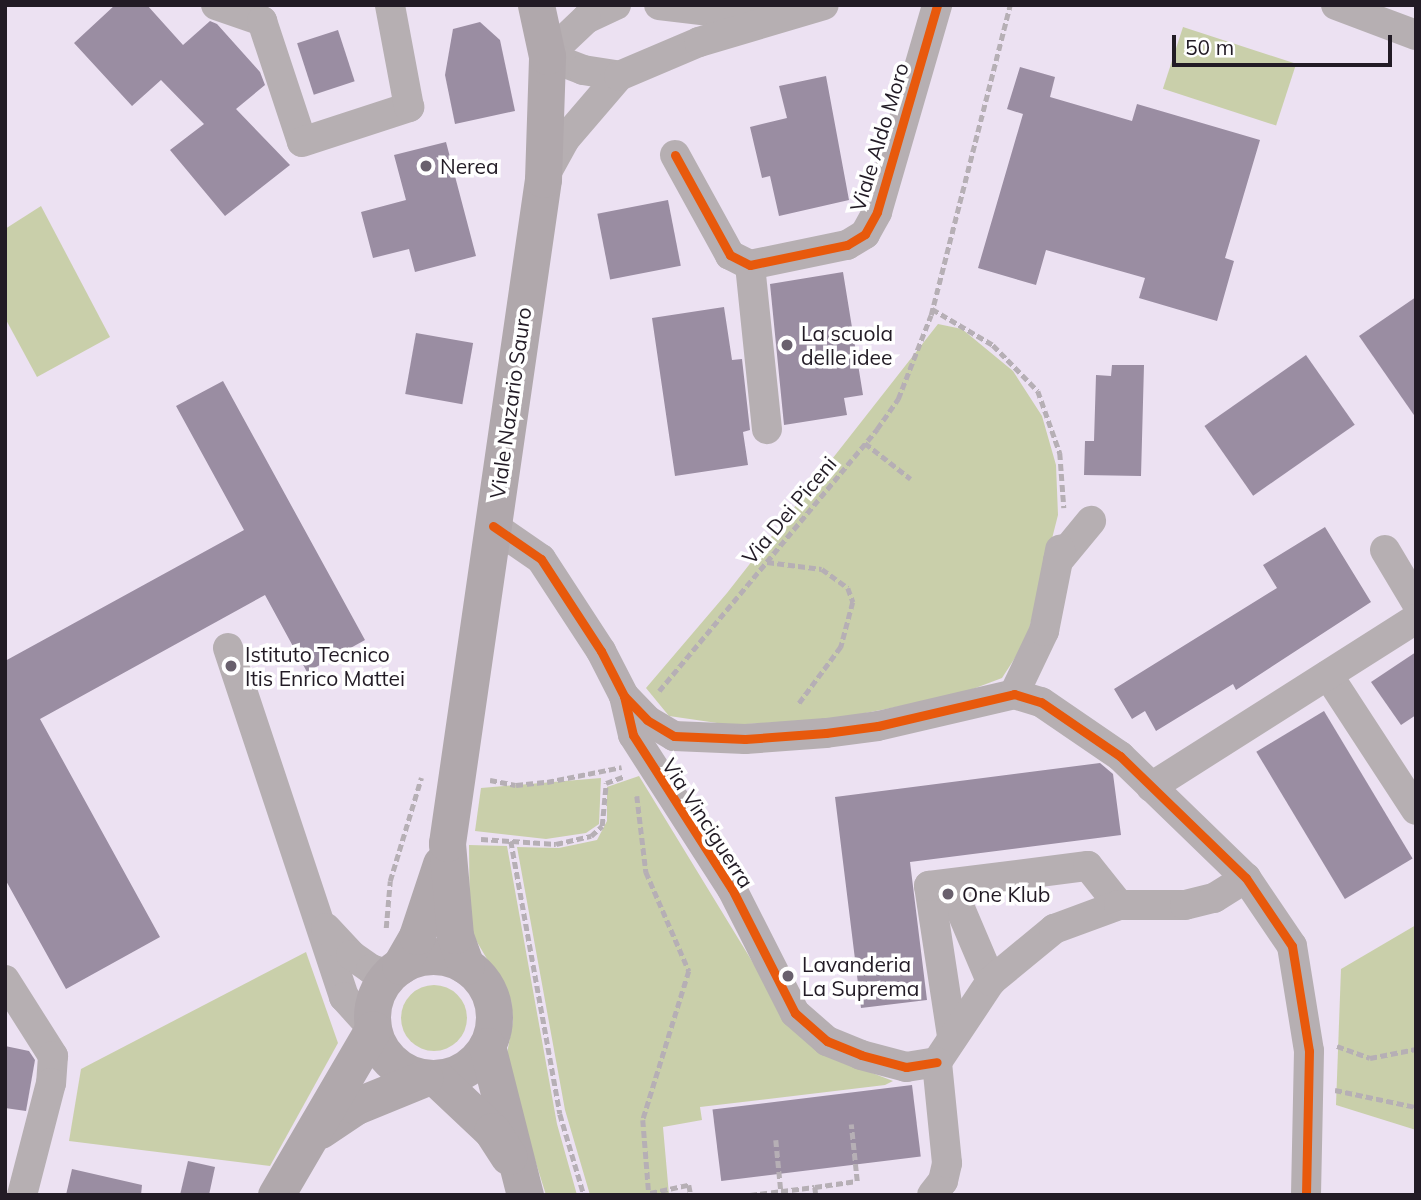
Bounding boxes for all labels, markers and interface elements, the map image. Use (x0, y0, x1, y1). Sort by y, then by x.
scale bar (1176, 21, 1396, 65)
text: 50 m (1185, 34, 1234, 60)
street label: Viale Aldo Moro (844, 60, 914, 214)
place label: Nerea (440, 153, 499, 179)
marker: Nerea (418, 158, 434, 174)
street label: Viale Nazario Sauro (484, 306, 536, 500)
place label: La scuola delle idee (801, 320, 893, 370)
marker: La scuola delle idee (779, 337, 795, 353)
street label: Via Dei Piceni (737, 451, 841, 569)
place label: Istituto Tecnico Itis Enrico Mattei (245, 641, 405, 691)
marker: Istituto Tecnico Itis Enrico Mattei (223, 658, 239, 674)
street label: Via Vinciguerra (657, 754, 759, 892)
place label: One Klub (962, 881, 1050, 907)
marker: One Klub (940, 886, 956, 902)
place label: Lavanderia La Suprema (802, 951, 919, 1001)
marker: Lavanderia La Suprema (780, 968, 796, 984)

